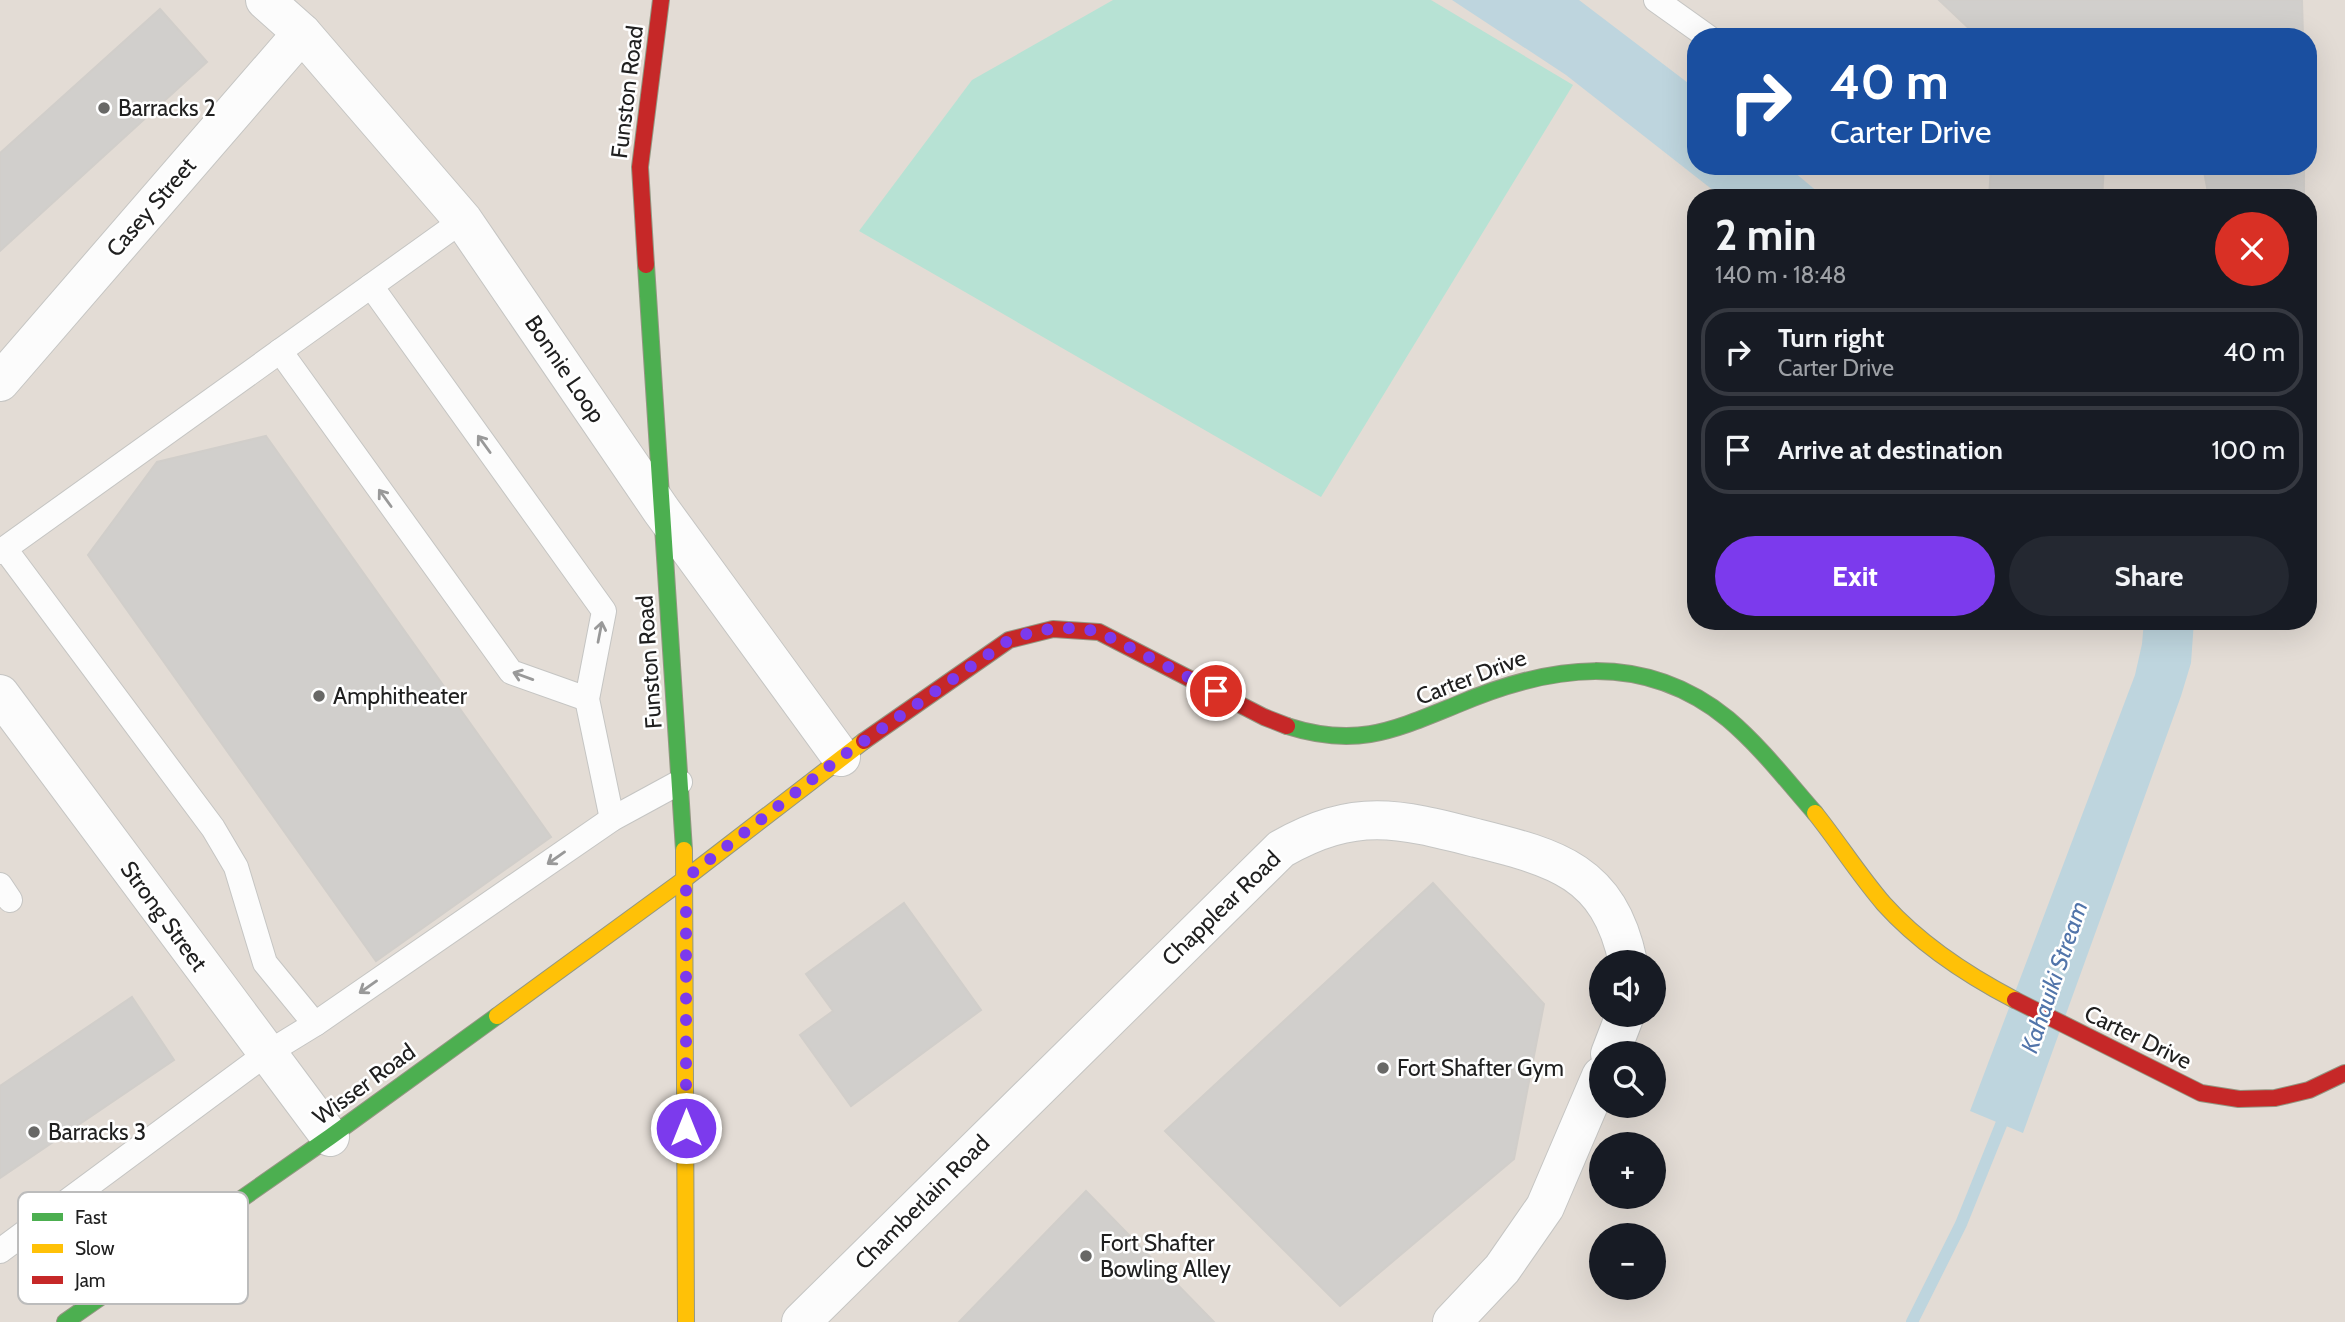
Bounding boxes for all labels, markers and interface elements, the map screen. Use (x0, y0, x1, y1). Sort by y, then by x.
street label: Funston Road (605, 24, 649, 160)
text: 40 m (1830, 52, 1949, 111)
icon: right (1715, 56, 1806, 147)
place label: Barracks 2 (118, 94, 216, 122)
marker: Barracks 2 (96, 100, 112, 116)
text: Carter Drive (1830, 112, 1991, 151)
street label: Casey Street (100, 151, 202, 262)
text: 2 min (1715, 209, 1816, 261)
button: close (2215, 212, 2289, 286)
text: 140 m · 18:48 (1715, 261, 1846, 289)
street label: Bonnie Loop (519, 310, 611, 428)
text: Turn right (1778, 322, 1884, 354)
icon: right (1719, 333, 1757, 371)
text: 40 m (2223, 336, 2285, 368)
text: Carter Drive (1778, 354, 1894, 382)
icon: arrive (1719, 431, 1757, 469)
text: Arrive at destination (1778, 434, 2003, 466)
text: 100 m (2212, 434, 2285, 466)
one-way arrow (477, 435, 491, 454)
one-way arrow (378, 489, 393, 508)
button: Exit (1715, 536, 1995, 616)
button: Share (2009, 536, 2289, 616)
street label: Funston Road (630, 594, 668, 730)
one-way arrow (594, 621, 608, 644)
street label: Carter Drive (1412, 643, 1530, 711)
pin (1186, 661, 1246, 721)
one-way arrow (513, 669, 535, 681)
icon: arrive (1197, 672, 1235, 710)
place label: Amphitheater (333, 682, 468, 710)
marker: Amphitheater (311, 688, 327, 704)
street label: Chapplear Road (1156, 845, 1286, 971)
one-way arrow (547, 851, 566, 865)
street label: Strong Street (115, 856, 213, 977)
water label: Kahauiki Stream (2014, 897, 2094, 1057)
map controls (1589, 950, 1666, 1300)
button: sound (1589, 950, 1666, 1027)
one-way arrow (359, 980, 379, 994)
street label: Carter Drive (2080, 999, 2196, 1075)
street label: Wisser Road (307, 1038, 421, 1130)
button: search (1589, 1041, 1666, 1118)
place label: Fort Shafter Gym (1397, 1054, 1564, 1082)
marker: Fort Shafter Gym (1375, 1060, 1391, 1076)
position arrow (649, 1091, 723, 1165)
place label: Barracks 3 (48, 1118, 146, 1146)
marker: Barracks 3 (26, 1124, 42, 1140)
street label: Chamberlain Road (849, 1129, 995, 1275)
button: + (1589, 1132, 1666, 1209)
legend (18, 1192, 248, 1304)
text: Fast (75, 1206, 108, 1229)
button: − (1589, 1223, 1666, 1300)
place label: Fort Shafter Bowling Alley (1100, 1229, 1231, 1283)
text: Slow (75, 1237, 115, 1260)
marker: Fort Shafter Bowling Alley (1078, 1248, 1094, 1264)
text: Jam (74, 1269, 105, 1292)

